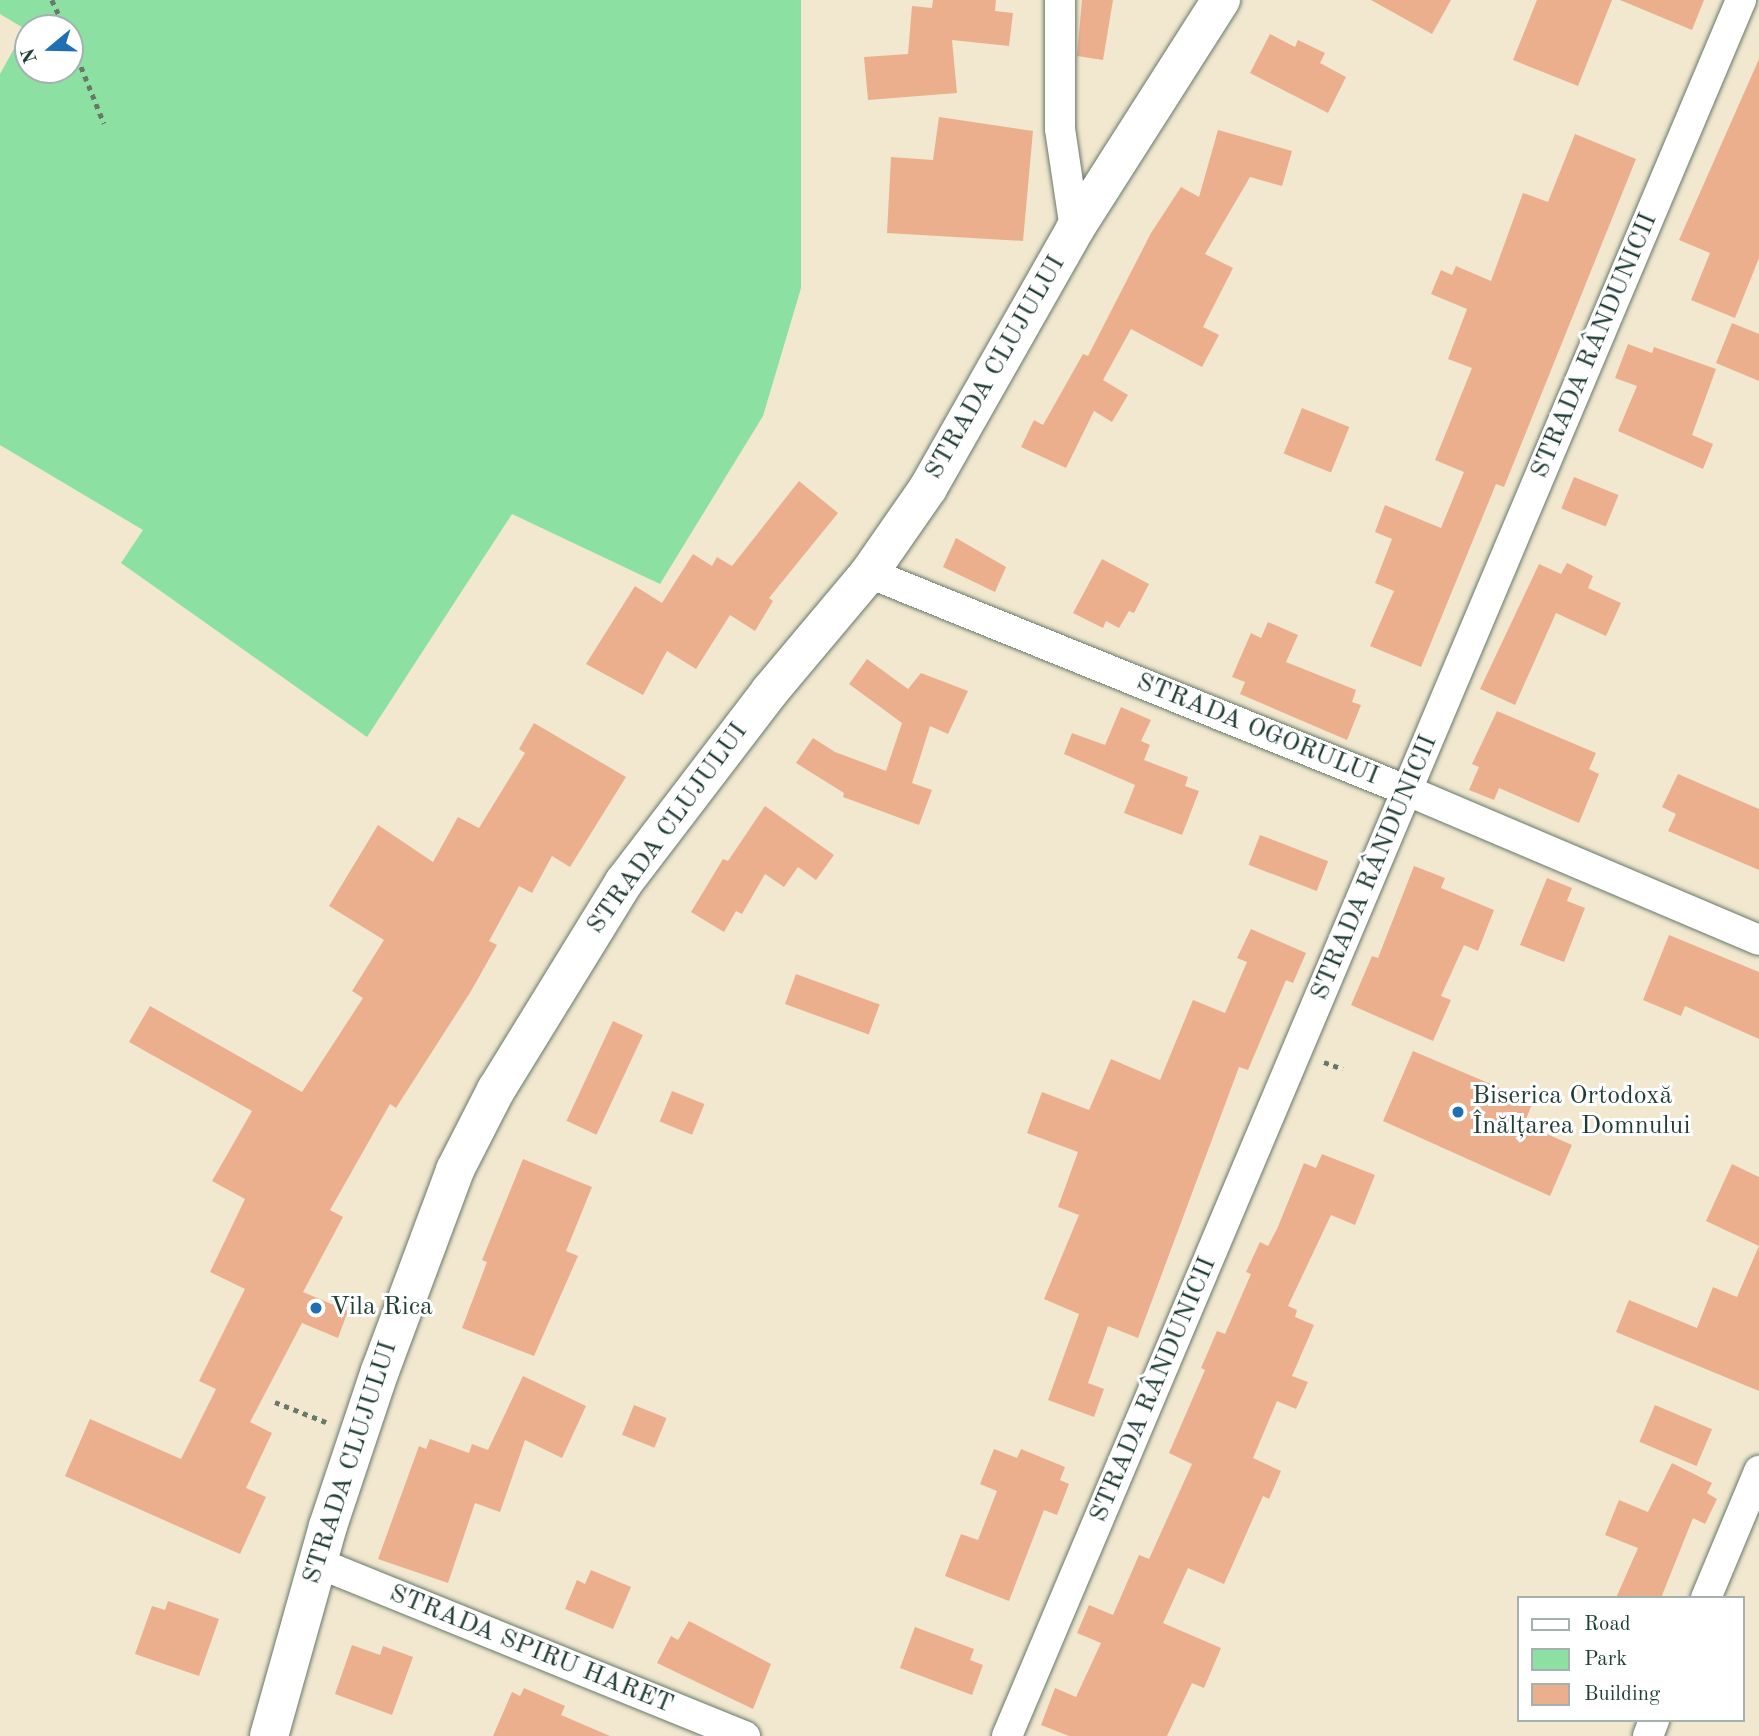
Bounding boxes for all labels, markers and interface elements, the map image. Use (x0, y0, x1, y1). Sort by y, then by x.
north arrow (14, 14, 84, 84)
text: N (19, 45, 42, 65)
street label: STRADA RÂNDUNICII (1525, 209, 1665, 483)
street label: STRADA CLUJULUI (919, 251, 1073, 485)
street label: STRADA OGORULUI (1131, 667, 1383, 793)
street label: STRADA CLUJULUI (581, 717, 755, 941)
street label: STRADA RÂNDUNICII (1305, 731, 1445, 1005)
place label: Biserica Ortodoxă Înălțarea Domnului (1472, 1081, 1691, 1142)
marker: Biserica Ortodoxă Înălțarea Domnului (1450, 1104, 1466, 1120)
street label: STRADA RÂNDUNICII (1084, 1253, 1224, 1527)
place label: Vila Rica (330, 1292, 433, 1324)
marker: Vila Rica (308, 1300, 324, 1316)
street label: STRADA CLUJULUI (297, 1338, 405, 1588)
street label: STRADA SPIRU HARET (384, 1579, 678, 1721)
legend (1518, 1596, 1745, 1722)
text: Road (1584, 1614, 1631, 1635)
text: Park (1584, 1649, 1627, 1670)
text: Building (1584, 1684, 1660, 1705)

